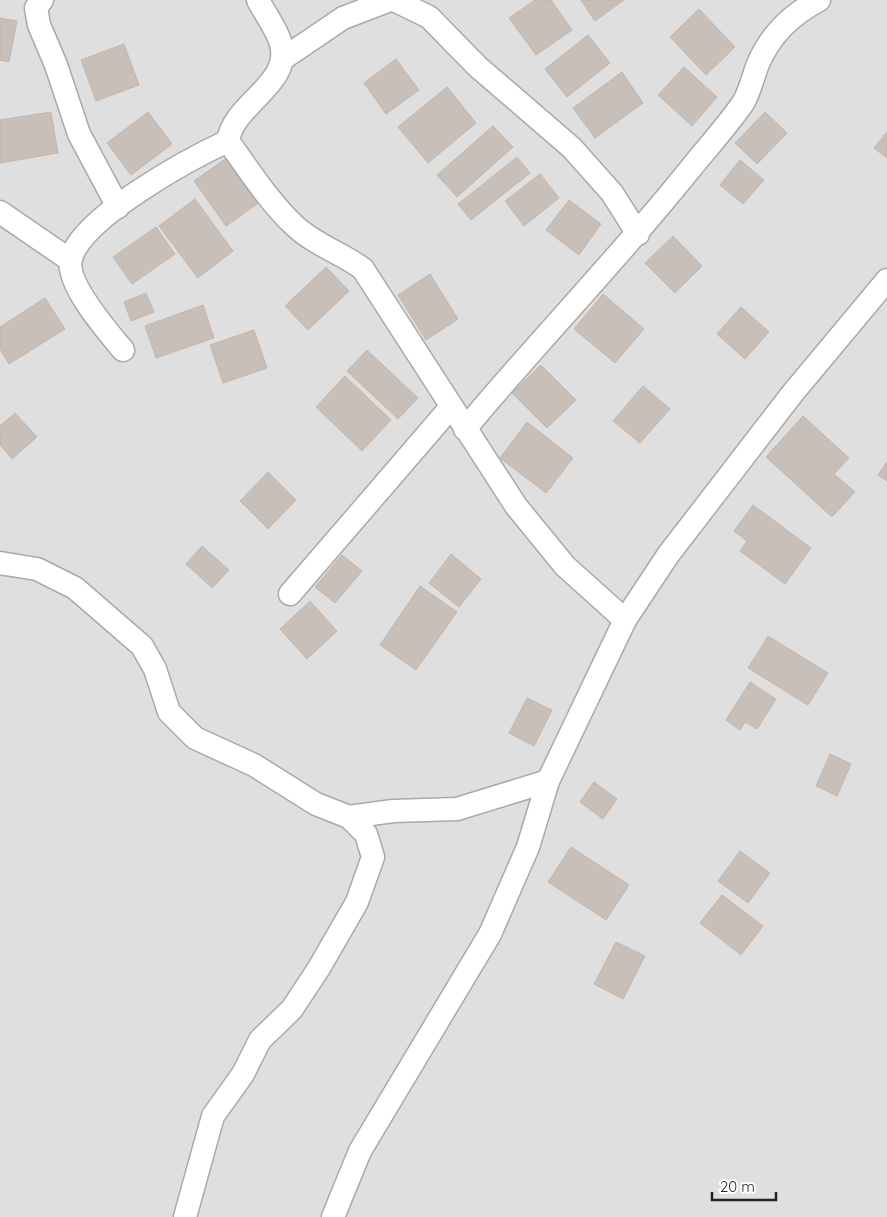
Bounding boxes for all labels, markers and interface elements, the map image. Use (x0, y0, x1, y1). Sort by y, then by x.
scale bar (712, 1170, 776, 1202)
text: 20 m (720, 1177, 755, 1196)

